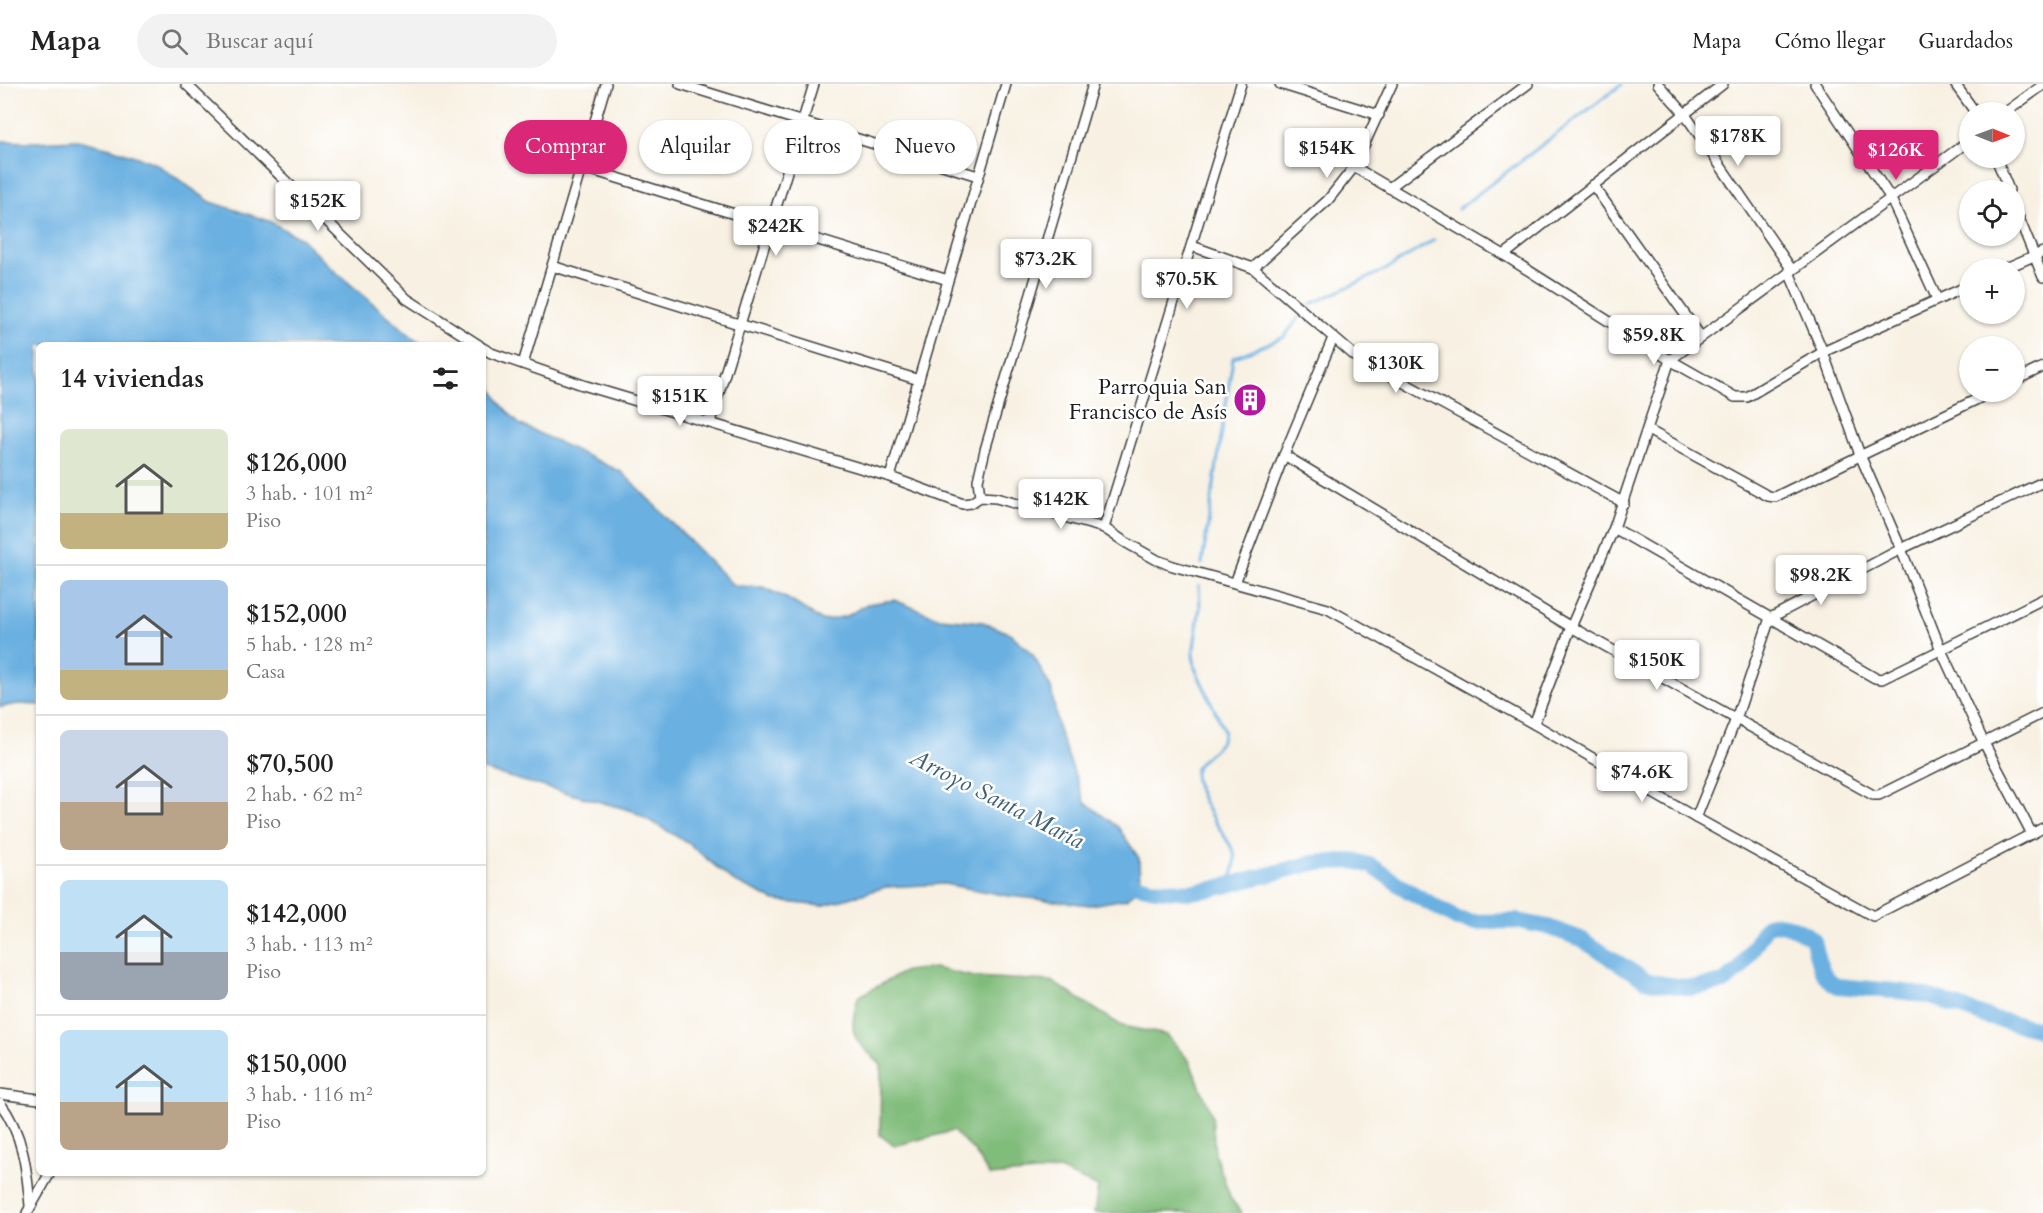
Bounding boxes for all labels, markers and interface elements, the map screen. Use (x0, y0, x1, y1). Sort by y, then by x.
search box (137, 14, 557, 68)
text: Mapa (30, 22, 101, 60)
icon: search (158, 25, 191, 58)
text: Buscar aquí (206, 26, 313, 56)
text: Mapa (1692, 27, 1741, 56)
text: Cómo llegar (1774, 27, 1885, 56)
text: Guardados (1918, 27, 2013, 56)
north arrow (1959, 102, 2025, 168)
map controls (1959, 102, 2025, 402)
pin: $178K (1696, 116, 1780, 167)
chip: Comprar (504, 120, 627, 174)
chip: Alquilar (639, 120, 752, 174)
chip: Filtros (764, 120, 862, 174)
chip: Nuevo (874, 120, 977, 174)
text: $178K (1709, 122, 1767, 149)
pin: $154K (1285, 128, 1369, 179)
pin: $126K (1854, 130, 1938, 181)
text: $154K (1298, 134, 1356, 161)
text: $126K (1867, 136, 1925, 163)
button: locate (1959, 180, 2025, 246)
pin: $152K (276, 181, 360, 232)
text: $152K (289, 187, 347, 214)
pin: $242K (734, 206, 818, 257)
text: $242K (747, 212, 805, 239)
pin: $73.2K (997, 239, 1095, 290)
text: $73.2K (1015, 245, 1077, 272)
button: + (1959, 258, 2025, 324)
pin: $70.5K (1138, 259, 1236, 310)
text: $70.5K (1156, 265, 1218, 292)
pin: $59.8K (1605, 315, 1703, 366)
text: $59.8K (1623, 321, 1685, 348)
button: − (1959, 336, 2025, 402)
pin: $130K (1354, 343, 1438, 394)
text: $130K (1367, 349, 1425, 376)
text: 14 viviendas (60, 361, 204, 396)
icon: filters (429, 362, 462, 395)
place label: Parroquia San Francisco de Asís (1069, 372, 1227, 427)
pin: $151K (638, 376, 722, 427)
text: $151K (651, 382, 709, 409)
building icon: Parroquia San Francisco de Asís (1232, 382, 1268, 418)
text: $126,000 (246, 445, 347, 480)
icon: home (108, 453, 180, 525)
pin: $142K (1019, 479, 1103, 530)
text: 3 hab. · 101 m² (246, 480, 373, 507)
text: $142K (1032, 485, 1090, 512)
text: Piso (246, 507, 281, 534)
pin: $98.2K (1772, 555, 1870, 606)
text: $98.2K (1790, 561, 1852, 588)
text: $152,000 (246, 596, 347, 631)
icon: home (108, 604, 180, 676)
text: 5 hab. · 128 m² (246, 631, 373, 658)
pin: $150K (1615, 640, 1699, 691)
text: $150K (1628, 646, 1686, 673)
text: Casa (246, 658, 285, 685)
water label: Arroyo Santa María (903, 740, 1090, 857)
text: $70,500 (246, 746, 334, 781)
pin: $74.6K (1593, 752, 1691, 803)
icon: home (108, 754, 180, 826)
text: $74.6K (1611, 758, 1673, 785)
text: 2 hab. · 62 m² (246, 781, 362, 808)
text: Piso (246, 808, 281, 835)
text: $142,000 (246, 896, 347, 931)
icon: home (108, 904, 180, 976)
text: 3 hab. · 113 m² (246, 931, 373, 958)
text: Piso (246, 958, 281, 985)
text: $150,000 (246, 1046, 347, 1081)
icon: home (108, 1054, 180, 1126)
text: 3 hab. · 116 m² (246, 1081, 373, 1108)
text: Piso (246, 1108, 281, 1135)

